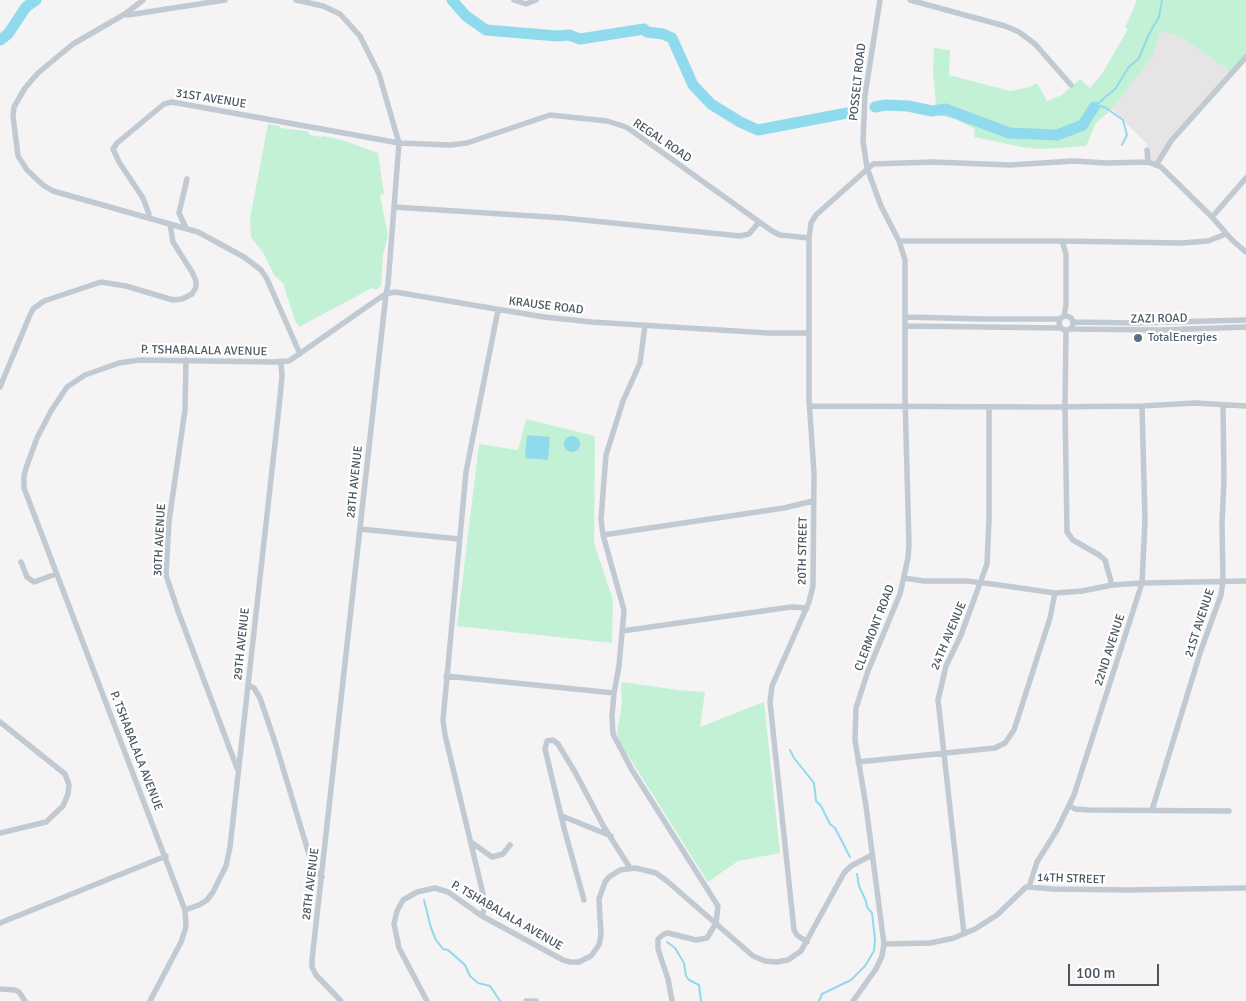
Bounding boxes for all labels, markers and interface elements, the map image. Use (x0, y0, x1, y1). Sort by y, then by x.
street label: POSSELT ROAD (847, 42, 869, 122)
street label: 31ST AVENUE (175, 86, 247, 112)
street label: REGAL ROAD (630, 116, 694, 166)
street label: KRAUSE ROAD (508, 294, 584, 318)
street label: ZAZI ROAD (1130, 311, 1188, 327)
place label: TotalEnergies (1148, 331, 1217, 345)
marker: TotalEnergies (1132, 332, 1144, 344)
street label: P. TSHABALALA AVENUE (141, 343, 267, 359)
street label: 28TH AVENUE (344, 445, 366, 519)
street label: 30TH AVENUE (151, 503, 169, 577)
street label: 20TH STREET (795, 517, 811, 585)
street label: CLERMONT ROAD (852, 583, 898, 673)
street label: 21ST AVENUE (1182, 587, 1218, 659)
street label: 24TH AVENUE (928, 600, 970, 672)
street label: 29TH AVENUE (231, 607, 253, 681)
street label: 22ND AVENUE (1092, 612, 1128, 688)
street label: P. TSHABALALA AVENUE (107, 689, 165, 813)
street label: 28TH AVENUE (299, 847, 323, 921)
street label: 14TH STREET (1036, 871, 1106, 887)
street label: P. TSHABALALA AVENUE (449, 878, 565, 954)
scale bar (1071, 954, 1162, 986)
text: 100 m (1076, 964, 1116, 982)

